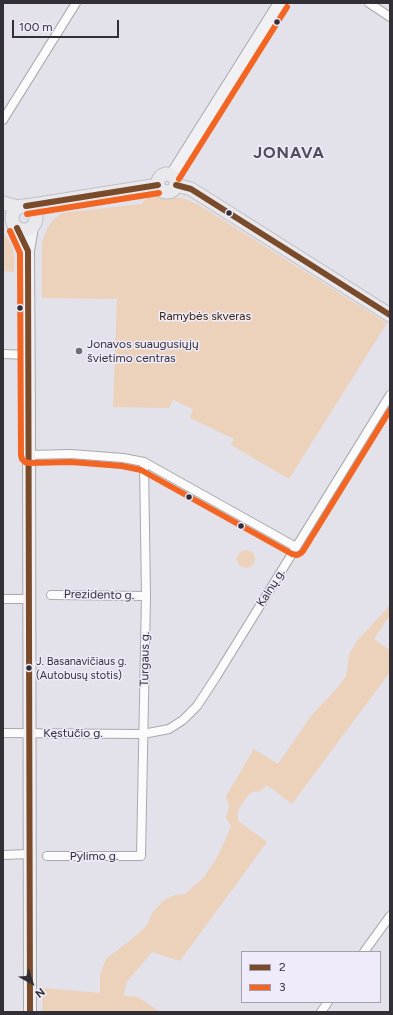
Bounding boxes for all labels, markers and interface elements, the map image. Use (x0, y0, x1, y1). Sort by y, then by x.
scale bar (14, 12, 121, 38)
unlabelled marker (272, 17, 282, 27)
text: 100 m (19, 20, 53, 34)
district label: JONAVA (253, 143, 325, 163)
unlabelled marker (224, 208, 234, 218)
unlabelled marker (15, 303, 25, 313)
park label: Ramybės skveras (159, 309, 251, 323)
place label: Jonavos suaugusiųjų švietimo centras (87, 337, 199, 365)
marker: Jonavos suaugusiųjų švietimo centras (74, 346, 84, 356)
unlabelled marker (184, 492, 194, 502)
unlabelled marker (236, 521, 246, 531)
street label: Kalnų g. (254, 566, 288, 610)
street label: Prezidento g. (64, 587, 134, 603)
street label: Turgaus g. (137, 631, 153, 687)
place label: J. Basanavičiaus g. (Autobusų stotis) (36, 655, 127, 681)
marker: J. Basanavičiaus g. (Autobusų stotis) (24, 663, 34, 673)
street label: Kęstučio g. (43, 726, 103, 740)
street label: Pylimo g. (70, 849, 118, 863)
legend (241, 951, 381, 1003)
text: 2 (279, 960, 286, 974)
north arrow (12, 963, 52, 1003)
text: 3 (279, 980, 286, 994)
text: N (32, 985, 47, 1000)

